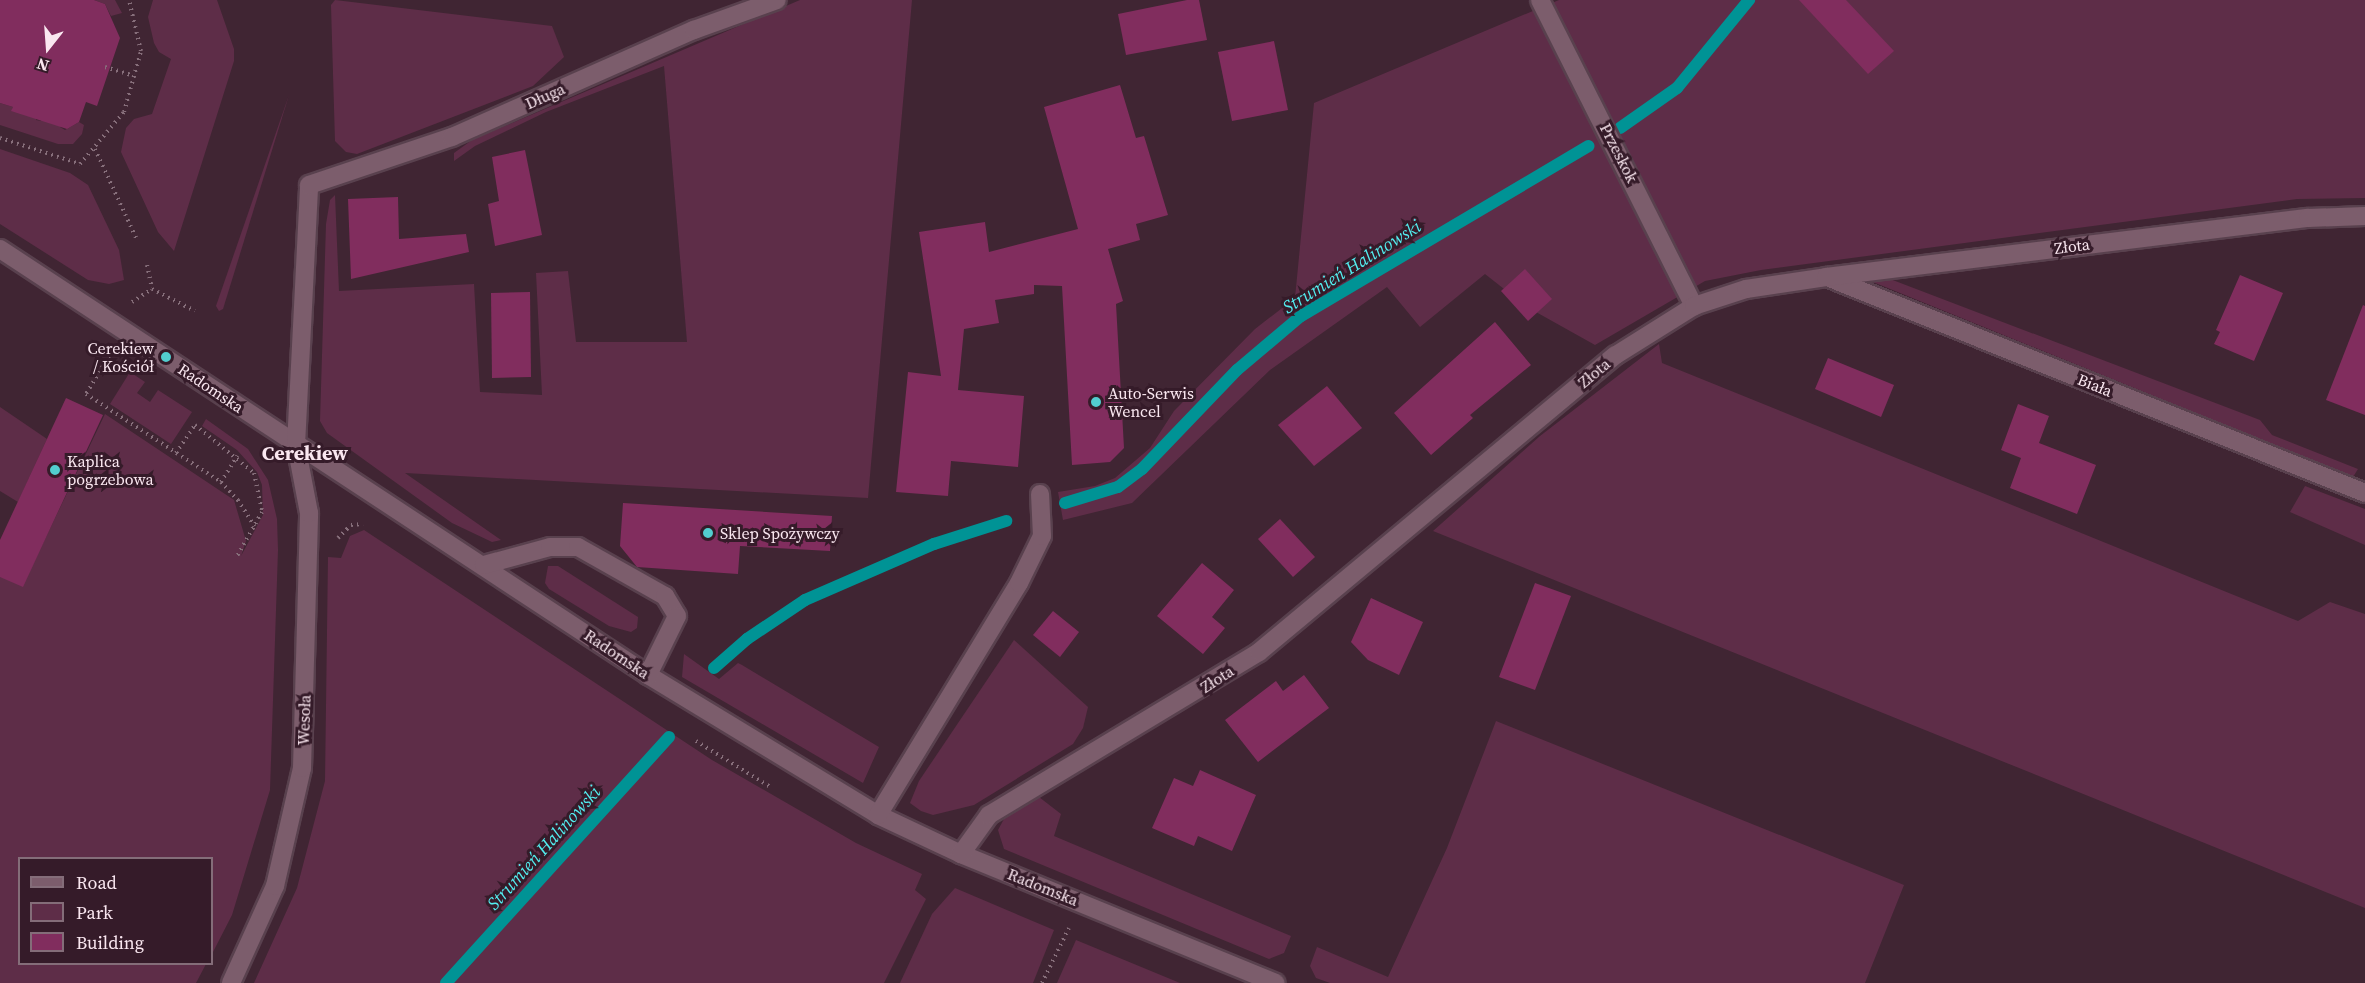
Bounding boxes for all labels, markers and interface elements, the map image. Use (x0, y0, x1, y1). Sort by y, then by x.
north arrow (18, 18, 78, 78)
text: N (34, 53, 52, 77)
street label: Długa (522, 79, 568, 113)
street label: Przeskok (1596, 120, 1642, 186)
water label: Strumień Halinowski (1279, 216, 1425, 318)
street label: Złota (2053, 234, 2091, 258)
place label: Cerekiew / Kościół (87, 338, 154, 376)
marker: Cerekiew / Kościół (159, 350, 173, 364)
street label: Złota (1574, 354, 1614, 392)
street label: Radomska (175, 359, 247, 417)
street label: Biała (2075, 369, 2115, 401)
place label: Auto-Serwis Wencel (1108, 383, 1194, 421)
marker: Auto-Serwis Wencel (1089, 395, 1103, 409)
district label: Cerekiew (262, 441, 348, 465)
place label: Kaplica pogrzebowa (67, 451, 154, 489)
marker: Kaplica pogrzebowa (48, 463, 62, 477)
place label: Sklep Spożywczy (720, 523, 840, 543)
marker: Sklep Spożywczy (701, 526, 715, 540)
street label: Radomska (581, 625, 653, 683)
street label: Złota (1197, 661, 1237, 697)
street label: Wesoła (294, 694, 314, 746)
water label: Strumień Halinowski (483, 782, 605, 914)
legend (18, 857, 213, 965)
street label: Radomska (1005, 864, 1081, 910)
text: Road (76, 870, 117, 895)
text: Park (76, 900, 113, 925)
text: Building (76, 930, 144, 955)

